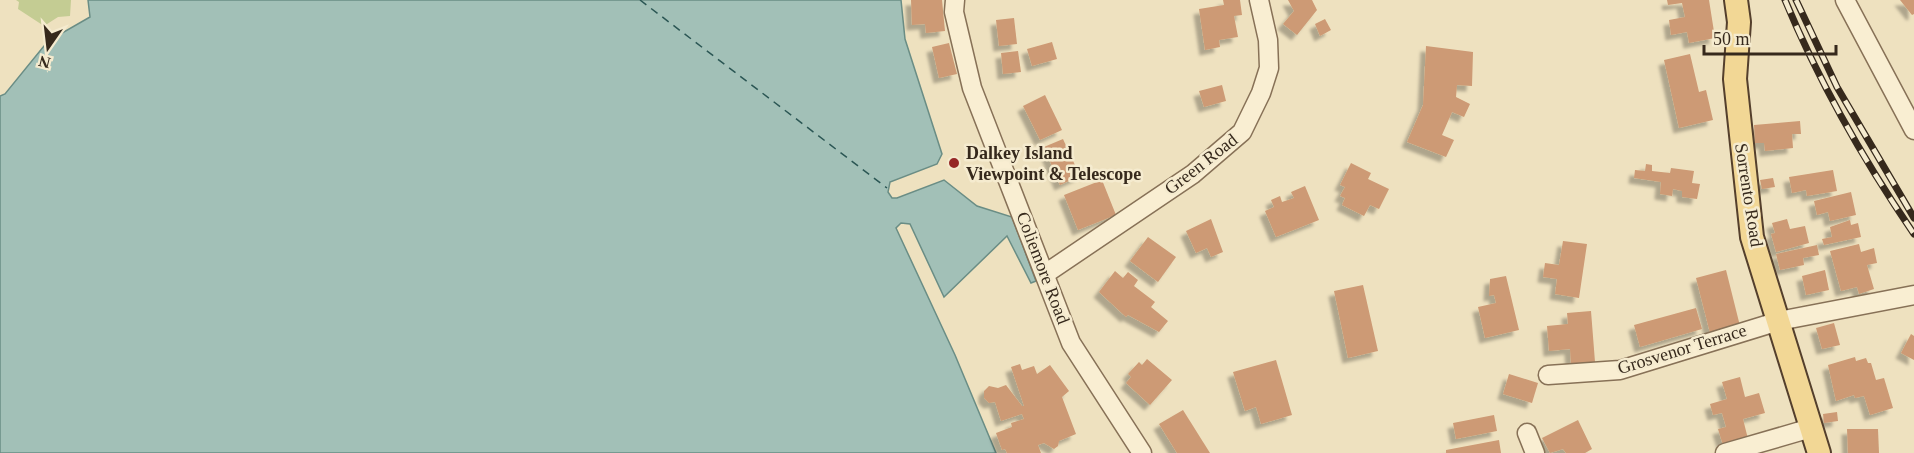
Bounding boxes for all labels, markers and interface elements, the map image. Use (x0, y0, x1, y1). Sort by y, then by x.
north arrow (18, 18, 78, 78)
scale bar (1704, 18, 1836, 56)
text: 50 m (1713, 29, 1750, 49)
text: N (36, 52, 52, 72)
street label: Green Road (1161, 130, 1241, 198)
street label: Sorrento Road (1731, 142, 1767, 248)
place label: Dalkey Island Viewpoint & Telescope (966, 143, 1141, 184)
marker: Dalkey Island Viewpoint & Telescope (947, 156, 961, 170)
street label: Coliemore Road (1012, 209, 1074, 327)
street label: Grosvenor Terrace (1615, 320, 1749, 378)

